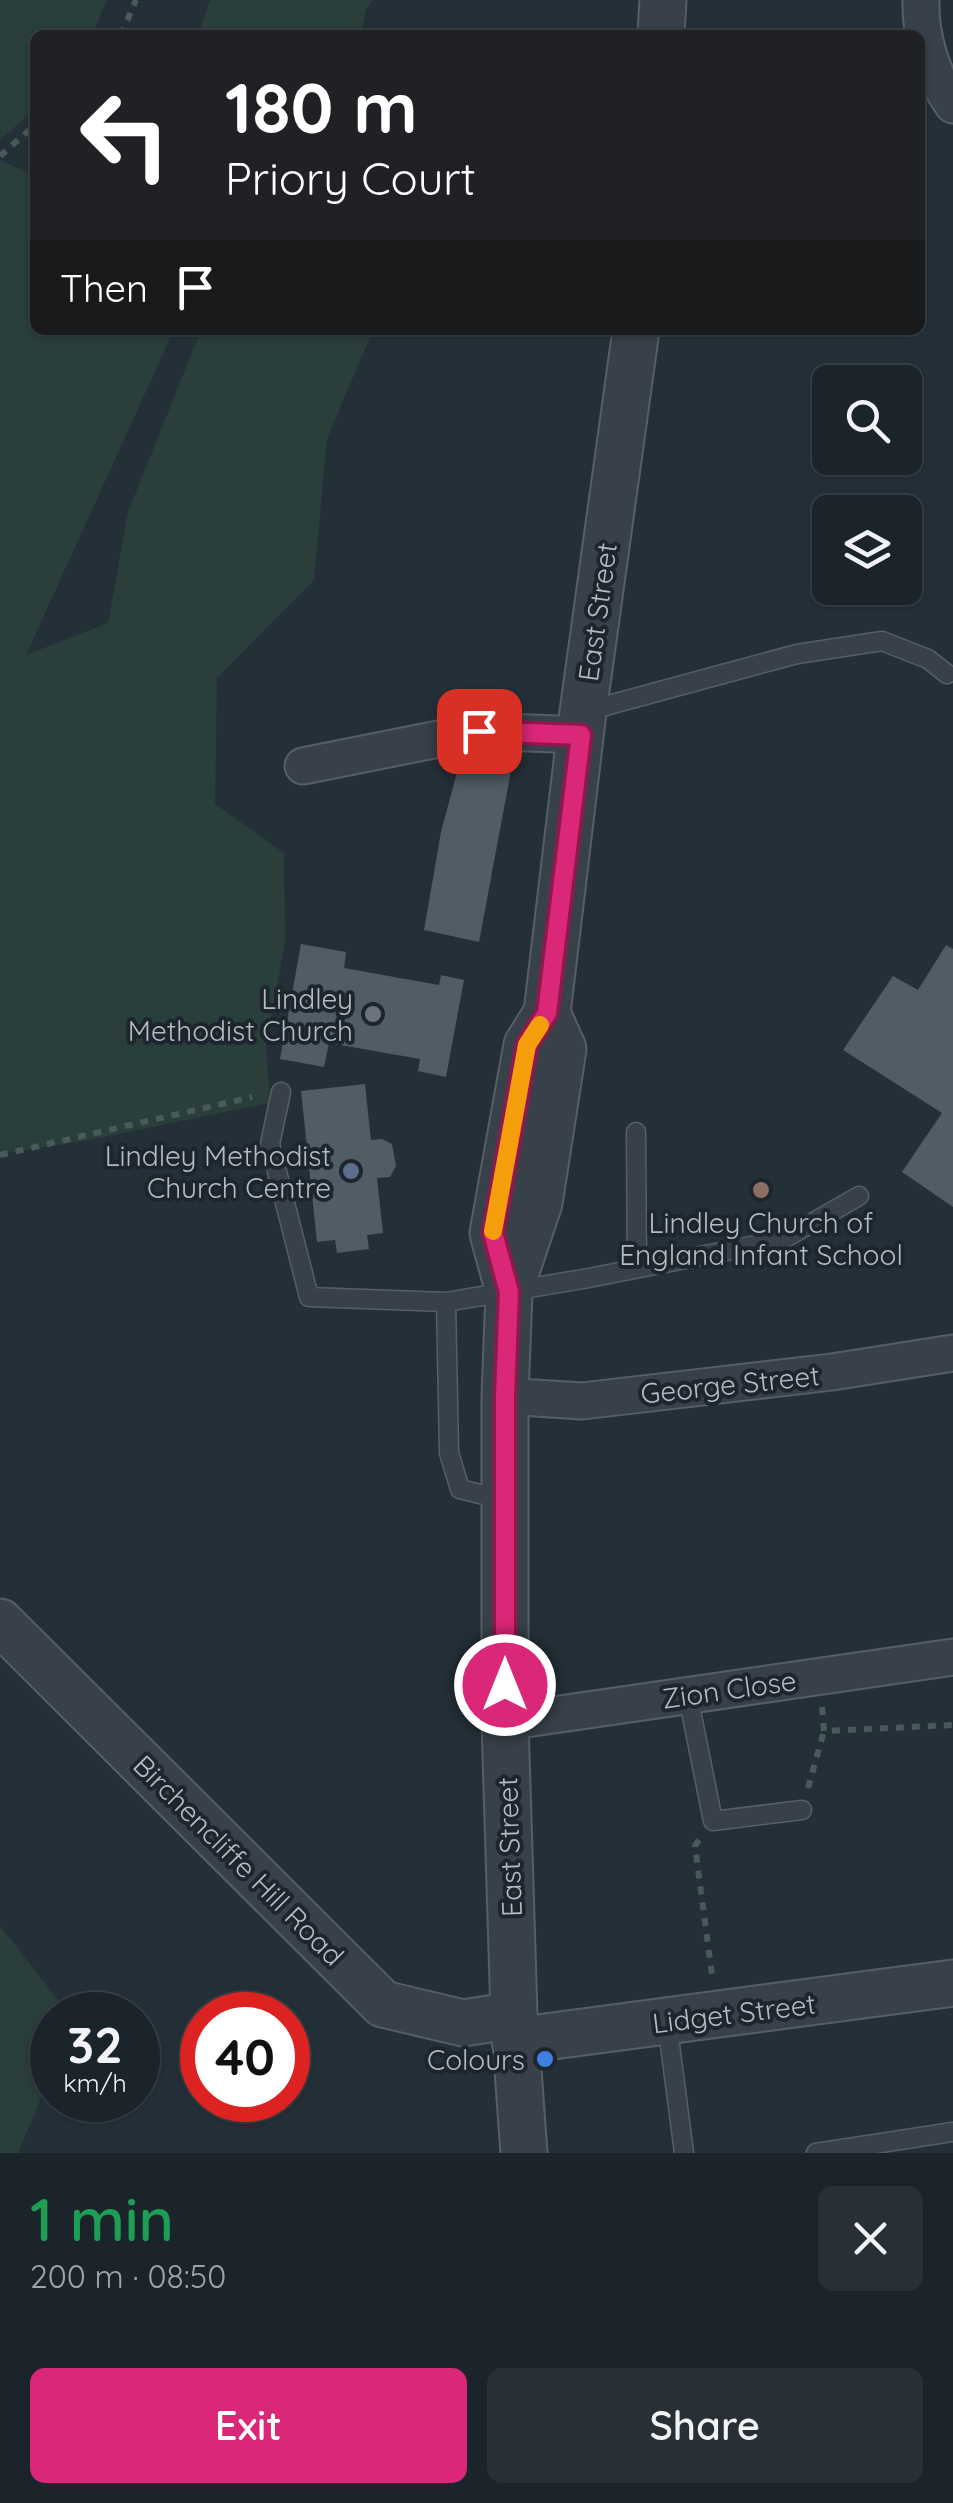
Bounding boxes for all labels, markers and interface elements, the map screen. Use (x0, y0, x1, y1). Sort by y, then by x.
text: 180 m (225, 63, 418, 151)
icon: left (60, 70, 190, 200)
text: Priory Court (225, 150, 476, 206)
icon: arrive (168, 260, 223, 315)
text: Then (60, 264, 148, 312)
map controls (812, 365, 922, 605)
button: search (812, 365, 922, 475)
button: layers (812, 495, 922, 605)
street label: East Street (570, 540, 624, 684)
pin (437, 689, 522, 774)
icon: arrive (452, 704, 507, 759)
place label: Lindley Methodist Church (128, 981, 353, 1048)
marker: Lindley Methodist Church (362, 1003, 384, 1025)
place label: Lindley Methodist Church Centre (105, 1138, 331, 1205)
marker: Lindley Methodist Church Centre (340, 1160, 362, 1182)
marker: Lindley Church of England Infant School (750, 1179, 772, 1201)
place label: Lindley Church of England Infant School (619, 1205, 903, 1272)
street label: George Street (639, 1357, 821, 1411)
position arrow (453, 1633, 557, 1737)
street label: Zion Close (660, 1662, 798, 1716)
street label: Birchencliffe Hill Road (126, 1747, 352, 1973)
street label: East Street (489, 1777, 529, 1917)
street label: Lidget Street (650, 1986, 818, 2040)
speed limit sign: 40 (180, 1992, 310, 2122)
text: 32 (67, 2013, 123, 2076)
place label: Colours (427, 2042, 525, 2077)
marker: Colours (534, 2048, 556, 2070)
text: km/h (63, 2067, 127, 2098)
text: 1 min (30, 2181, 174, 2256)
button: close (818, 2186, 923, 2291)
text: 200 m · 08:50 (30, 2256, 226, 2296)
button: Exit (30, 2368, 467, 2483)
button: Share (487, 2368, 923, 2483)

